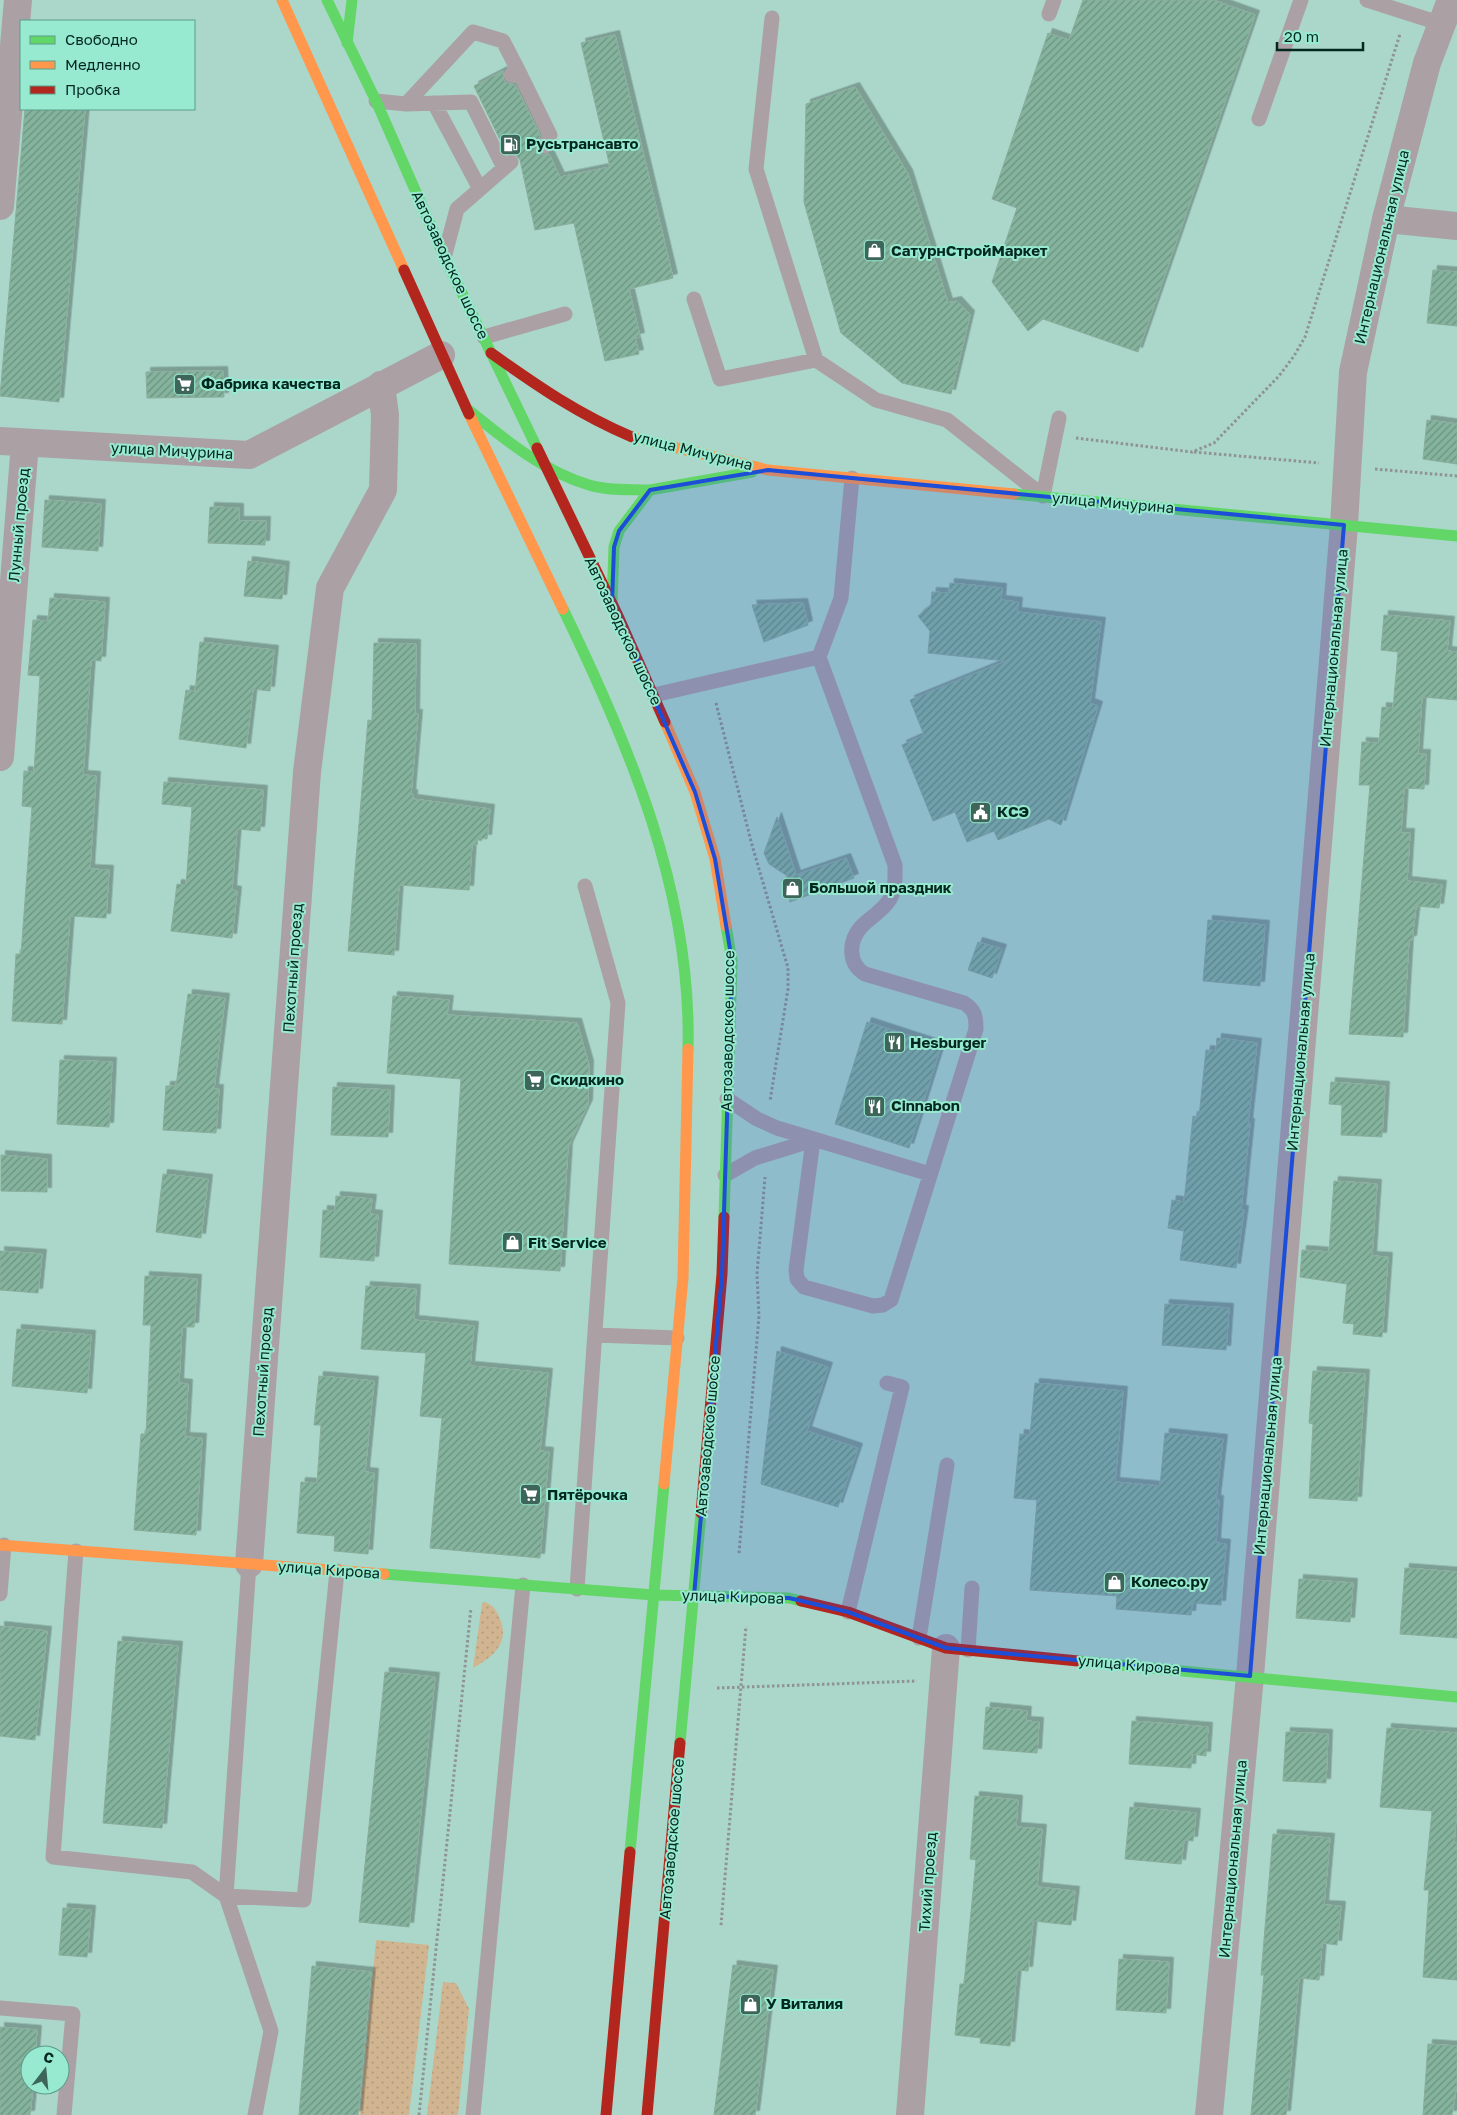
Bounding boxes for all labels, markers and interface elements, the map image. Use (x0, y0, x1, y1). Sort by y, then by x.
legend (20, 20, 195, 110)
scale bar (1277, 20, 1363, 52)
text: 20 m (1284, 27, 1319, 45)
text: Свободно (65, 30, 138, 48)
text: Медленно (65, 55, 141, 73)
text: Пробка (65, 80, 120, 98)
fuel station icon: Русьтрансавто (498, 132, 522, 156)
place label: Русьтрансавто (526, 134, 639, 152)
street label: Интернациональная улица (1350, 148, 1412, 346)
street label: Автозаводское шоссе (409, 188, 493, 342)
shop icon: СатурнСтройМаркет (863, 239, 887, 263)
place label: СатурнСтройМаркет (891, 241, 1048, 259)
supermarket icon: Фабрика качества (173, 372, 197, 396)
place label: Фабрика качества (201, 374, 341, 392)
street label: улица Мичурина (632, 426, 755, 474)
street label: улица Мичурина (110, 438, 234, 462)
street label: Лунный проезд (4, 467, 32, 583)
street label: улица Мичурина (1051, 488, 1175, 516)
street label: Интернациональная улица (1315, 548, 1351, 748)
street label: Автозаводское шоссе (582, 554, 666, 708)
public building icon: КСЭ (969, 800, 993, 824)
place label: КСЭ (997, 802, 1029, 820)
shop icon: Большой праздник (781, 876, 805, 900)
place label: Большой праздник (809, 878, 952, 896)
street label: Пехотный проезд (279, 903, 306, 1033)
street label: Автозаводское шоссе (717, 950, 737, 1112)
street label: Интернациональная улица (1282, 952, 1318, 1152)
restaurant icon: Hesburger (882, 1031, 906, 1055)
place label: Hesburger (910, 1033, 987, 1051)
supermarket icon: Скидкино (522, 1068, 546, 1092)
place label: Скидкино (550, 1070, 624, 1088)
restaurant icon: Cinnabon (863, 1094, 887, 1118)
place label: Cinnabon (891, 1096, 960, 1114)
shop icon: Fit Service (500, 1231, 524, 1255)
place label: Fit Service (528, 1233, 607, 1251)
street label: Пехотный проезд (249, 1307, 276, 1437)
street label: Автозаводское шоссе (691, 1354, 723, 1517)
street label: Интернациональная улица (1249, 1356, 1285, 1556)
supermarket icon: Пятёрочка (519, 1483, 543, 1507)
place label: Пятёрочка (547, 1485, 628, 1503)
street label: улица Кирова (277, 1556, 381, 1582)
shop icon: Колесо.ру (1103, 1570, 1127, 1594)
place label: Колесо.ру (1131, 1572, 1208, 1590)
street label: улица Кирова (681, 1585, 785, 1607)
street label: улица Кирова (1077, 1651, 1181, 1677)
street label: Автозаводское шоссе (655, 1757, 687, 1920)
street label: Интернациональная улица (1214, 1759, 1250, 1959)
street label: Тихий проезд (915, 1831, 939, 1933)
shop icon: У Виталия (738, 1992, 762, 2016)
place label: У Виталия (766, 1994, 843, 2012)
north arrow (20, 2045, 70, 2095)
text: С (42, 2047, 56, 2067)

